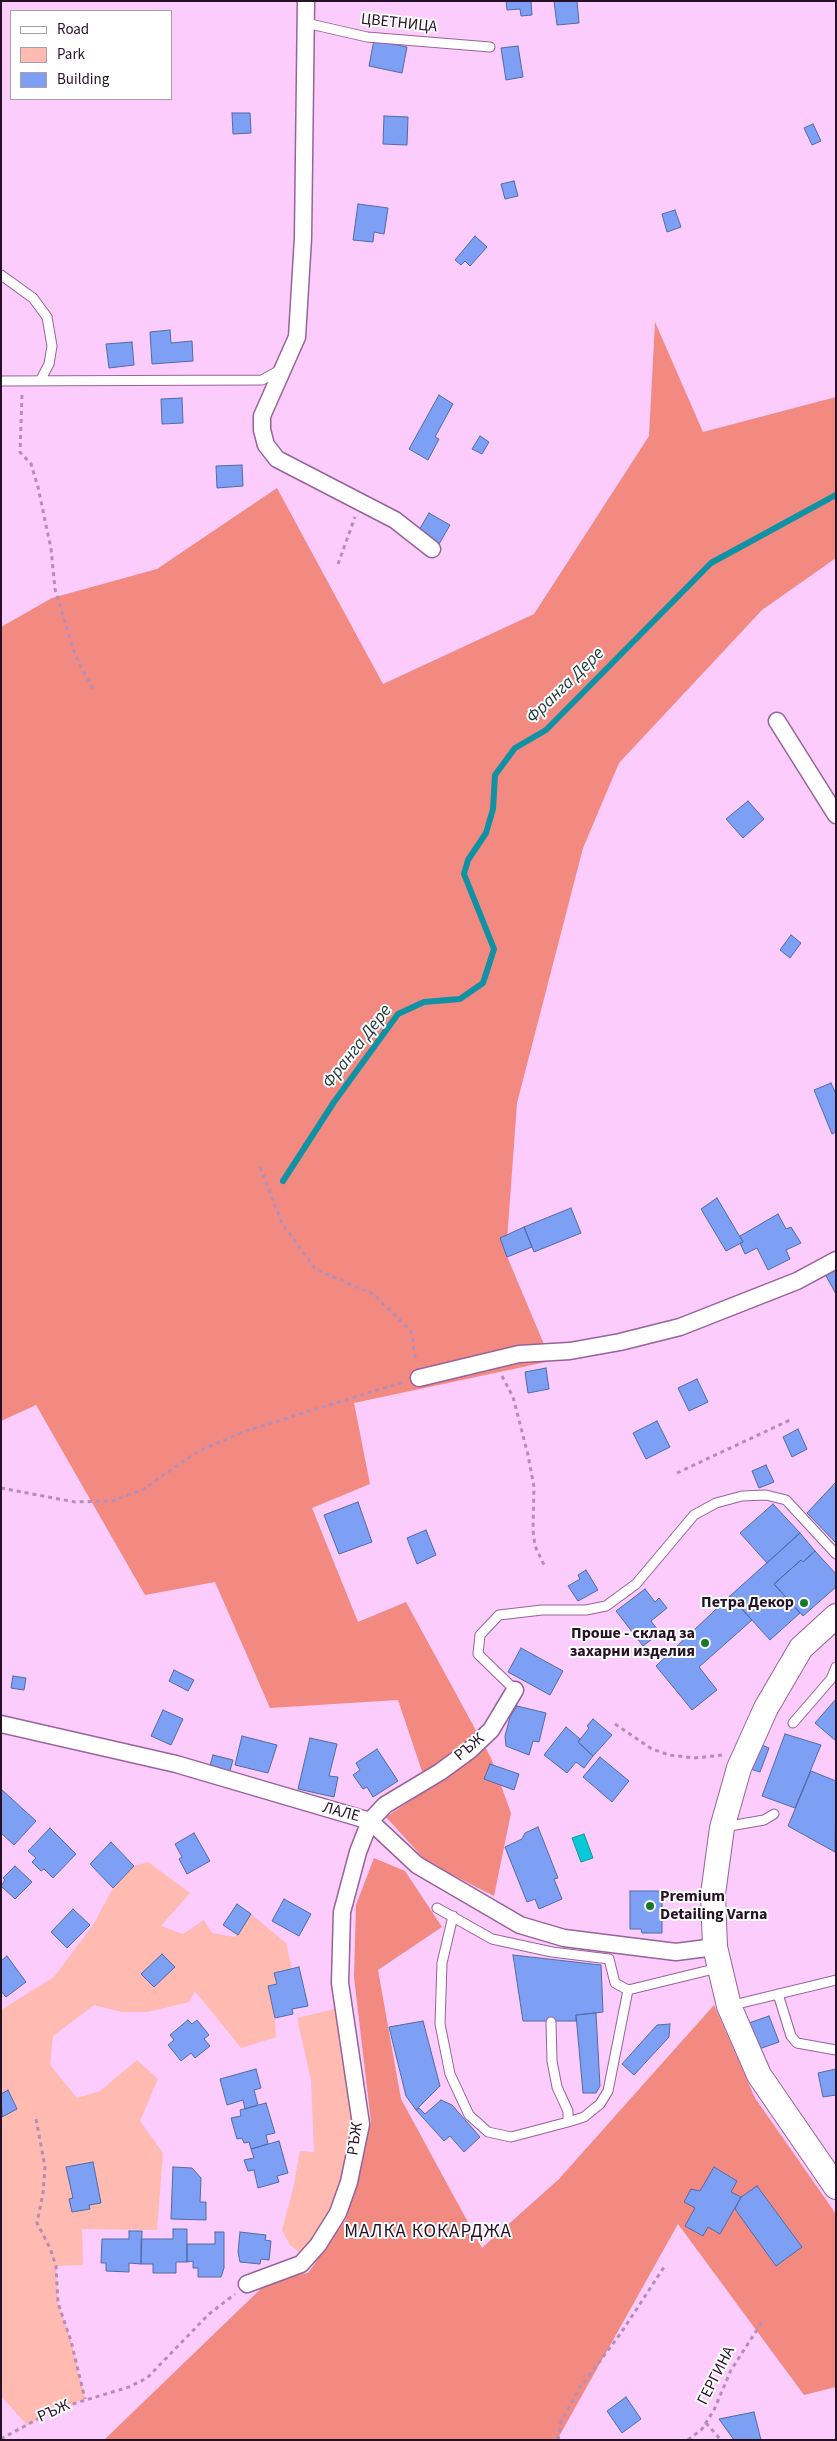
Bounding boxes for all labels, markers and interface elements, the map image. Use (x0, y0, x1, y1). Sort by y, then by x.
legend (10, 10, 172, 100)
street label: ЦВЕТНИЦА (360, 10, 438, 38)
text: Road (57, 19, 89, 40)
text: Park (57, 44, 85, 65)
text: Building (57, 69, 109, 90)
water label: Франга Дере (522, 643, 610, 729)
water label: Франга Дере (319, 1001, 397, 1093)
place label: Петра Декор (701, 1593, 794, 1613)
marker: Петра Декор (798, 1597, 810, 1609)
place label: Проше - склад за захарни изделия (570, 1624, 695, 1662)
marker: Проше - склад за захарни изделия (699, 1637, 711, 1649)
street label: РЪЖ (451, 1730, 489, 1766)
street label: ЛАЛЕ (320, 1799, 362, 1827)
place label: Premium Detailing Varna (660, 1887, 768, 1925)
marker: Premium Detailing Varna (644, 1900, 656, 1912)
street label: РЪЖ (344, 2121, 368, 2157)
district label: МАЛКА КОКАРДЖА (342, 2222, 514, 2244)
street label: ГЕРГИНА (694, 2344, 740, 2408)
street label: РЪЖ (35, 2396, 73, 2428)

